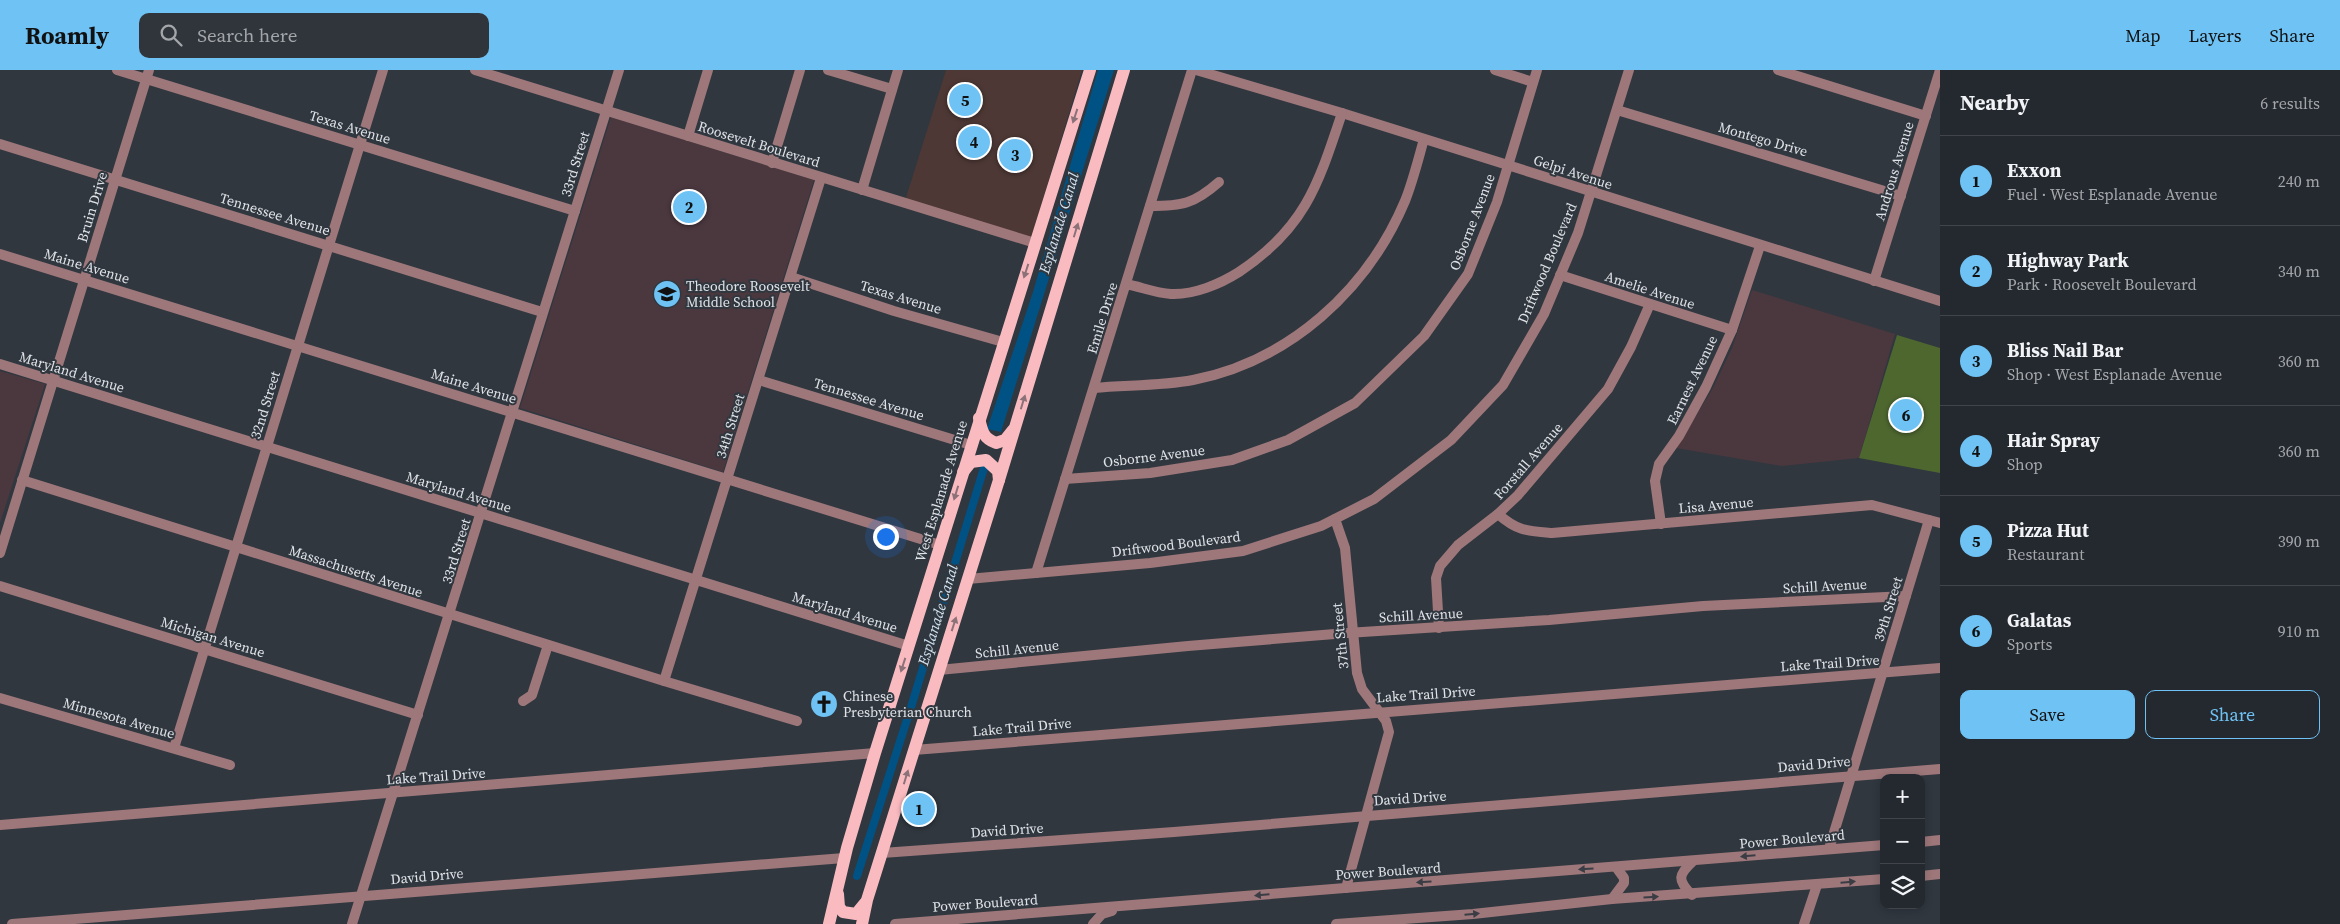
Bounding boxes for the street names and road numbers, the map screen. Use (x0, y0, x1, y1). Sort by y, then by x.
street label: Texas Avenue (307, 105, 393, 149)
street label: Roosevelt Boulevard (696, 116, 822, 172)
street label: Montego Drive (1716, 117, 1810, 161)
street label: Androus Avenue (1869, 119, 1919, 223)
street label: 33rd Street (556, 129, 595, 199)
street label: Gelpi Avenue (1531, 150, 1615, 194)
street label: Bruin Drive (72, 169, 112, 245)
street label: Osborne Avenue (1444, 171, 1500, 273)
street label: Tennessee Avenue (217, 188, 333, 240)
street label: Driftwood Boulevard (1512, 199, 1582, 327)
street label: Maine Avenue (42, 243, 132, 289)
street label: Amelie Avenue (1602, 266, 1698, 314)
street label: Texas Avenue (858, 275, 944, 319)
street label: Emile Drive (1082, 280, 1122, 356)
street label: Earnest Avenue (1662, 332, 1722, 428)
street label: Maryland Avenue (17, 346, 127, 398)
street label: Maine Avenue (429, 363, 519, 409)
street label: 32nd Street (245, 368, 285, 441)
street label: Tennessee Avenue (811, 373, 927, 425)
street label: 34th Street (711, 391, 749, 461)
street label: West Esplanade Avenue (910, 418, 972, 564)
street label: Forstall Avenue (1489, 418, 1567, 504)
street label: Osborne Avenue (1102, 440, 1206, 472)
street label: Maryland Avenue (404, 466, 514, 518)
street label: Lisa Avenue (1678, 492, 1754, 518)
street label: 33rd Street (437, 516, 476, 586)
street label: Driftwood Boulevard (1111, 526, 1242, 562)
street label: Massachusetts Avenue (286, 540, 426, 602)
street label: Schill Avenue (1783, 574, 1867, 598)
street label: 39th Street (1869, 574, 1907, 644)
street label: Maryland Avenue (790, 586, 900, 638)
street label: 37th Street (1327, 601, 1353, 670)
street label: Schill Avenue (1379, 603, 1463, 627)
street label: Michigan Avenue (159, 612, 267, 662)
street label: Schill Avenue (974, 635, 1060, 663)
street label: Lake Trail Drive (1780, 650, 1880, 676)
street label: Lake Trail Drive (1376, 681, 1476, 707)
street label: Minnesota Avenue (61, 692, 177, 744)
street label: Lake Trail Drive (972, 713, 1072, 741)
street label: David Drive (1777, 751, 1851, 777)
street label: Lake Trail Drive (386, 763, 486, 789)
street label: David Drive (1373, 785, 1447, 811)
street label: David Drive (970, 817, 1044, 843)
street label: Power Boulevard (1738, 824, 1846, 854)
street label: Power Boulevard (1335, 857, 1441, 885)
street label: David Drive (390, 863, 464, 889)
street label: Power Boulevard (932, 889, 1038, 917)

